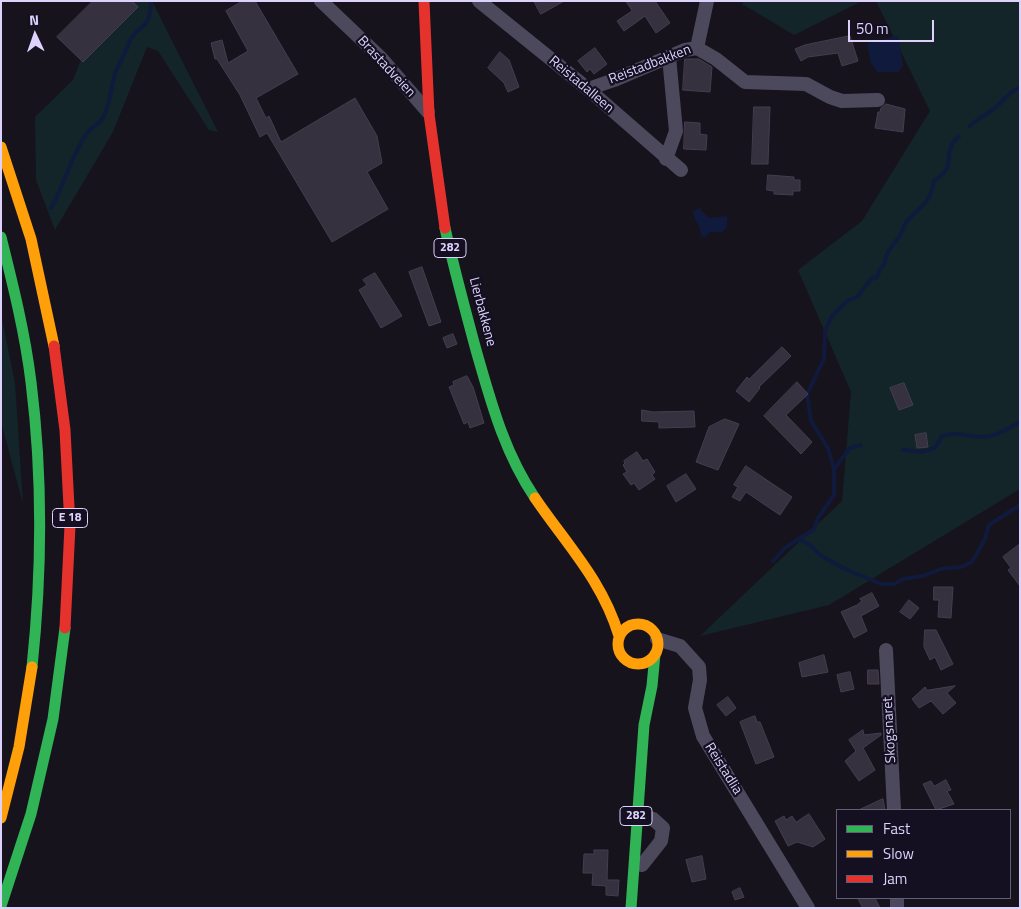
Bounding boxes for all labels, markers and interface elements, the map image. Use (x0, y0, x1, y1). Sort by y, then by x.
text: N (29, 9, 40, 30)
north arrow (10, 10, 60, 60)
scale bar (851, 10, 937, 42)
text: 50 m (856, 17, 889, 40)
street label: Brastadveien (353, 33, 419, 101)
street label: Reistadbakken (607, 42, 693, 88)
street label: Reistadalleen (545, 53, 617, 117)
road number: 282 (434, 238, 466, 258)
street label: Lierbakkene (465, 276, 499, 348)
road number: E 18 (52, 508, 88, 528)
street label: Skogsnaret (880, 696, 900, 764)
street label: Reistadlia (701, 740, 745, 798)
road number: 282 (620, 806, 652, 826)
legend (836, 809, 1011, 899)
text: Fast (883, 817, 910, 840)
text: Slow (883, 842, 914, 865)
text: Jam (883, 867, 907, 890)

